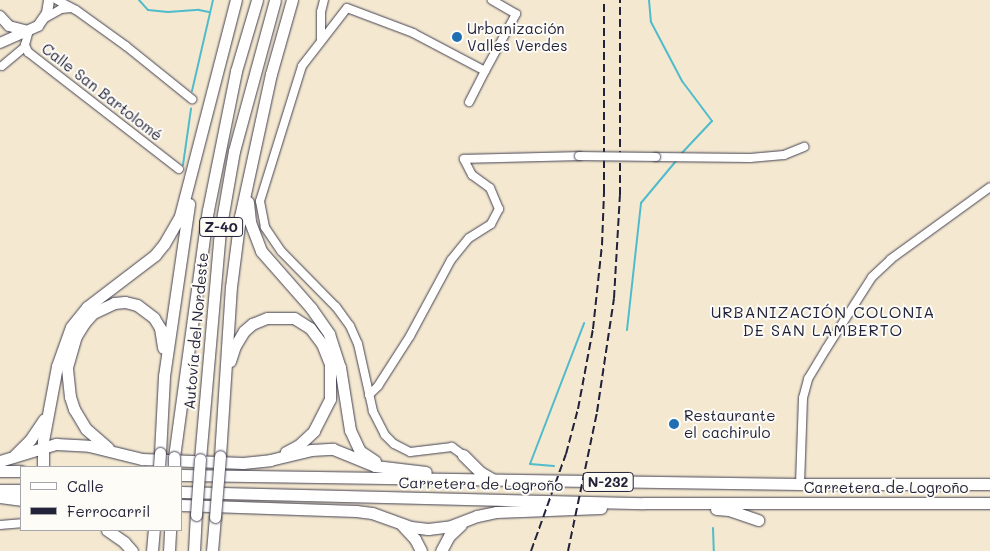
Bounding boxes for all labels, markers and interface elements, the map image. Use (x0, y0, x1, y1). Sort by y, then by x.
place label: Urbanización Valles Verdes (467, 19, 567, 54)
marker: Urbanización Valles Verdes (451, 31, 463, 43)
street label: Calle San Bartolomé (38, 39, 166, 145)
road number: Z-40 (198, 216, 244, 238)
street label: Autovía del Nordeste (180, 252, 212, 410)
district label: URBANIZACIÓN COLONIA DE SAN LAMBERTO (708, 302, 938, 340)
place label: Restaurante el cachirulo (684, 406, 775, 441)
marker: Restaurante el cachirulo (668, 418, 680, 430)
legend (20, 466, 182, 531)
road number: N-232 (582, 471, 634, 494)
street label: Carretera de Logroño (399, 474, 563, 494)
text: Calle (67, 476, 104, 496)
street label: Carretera de Logroño (804, 479, 968, 497)
text: Ferrocarril (67, 501, 150, 521)

